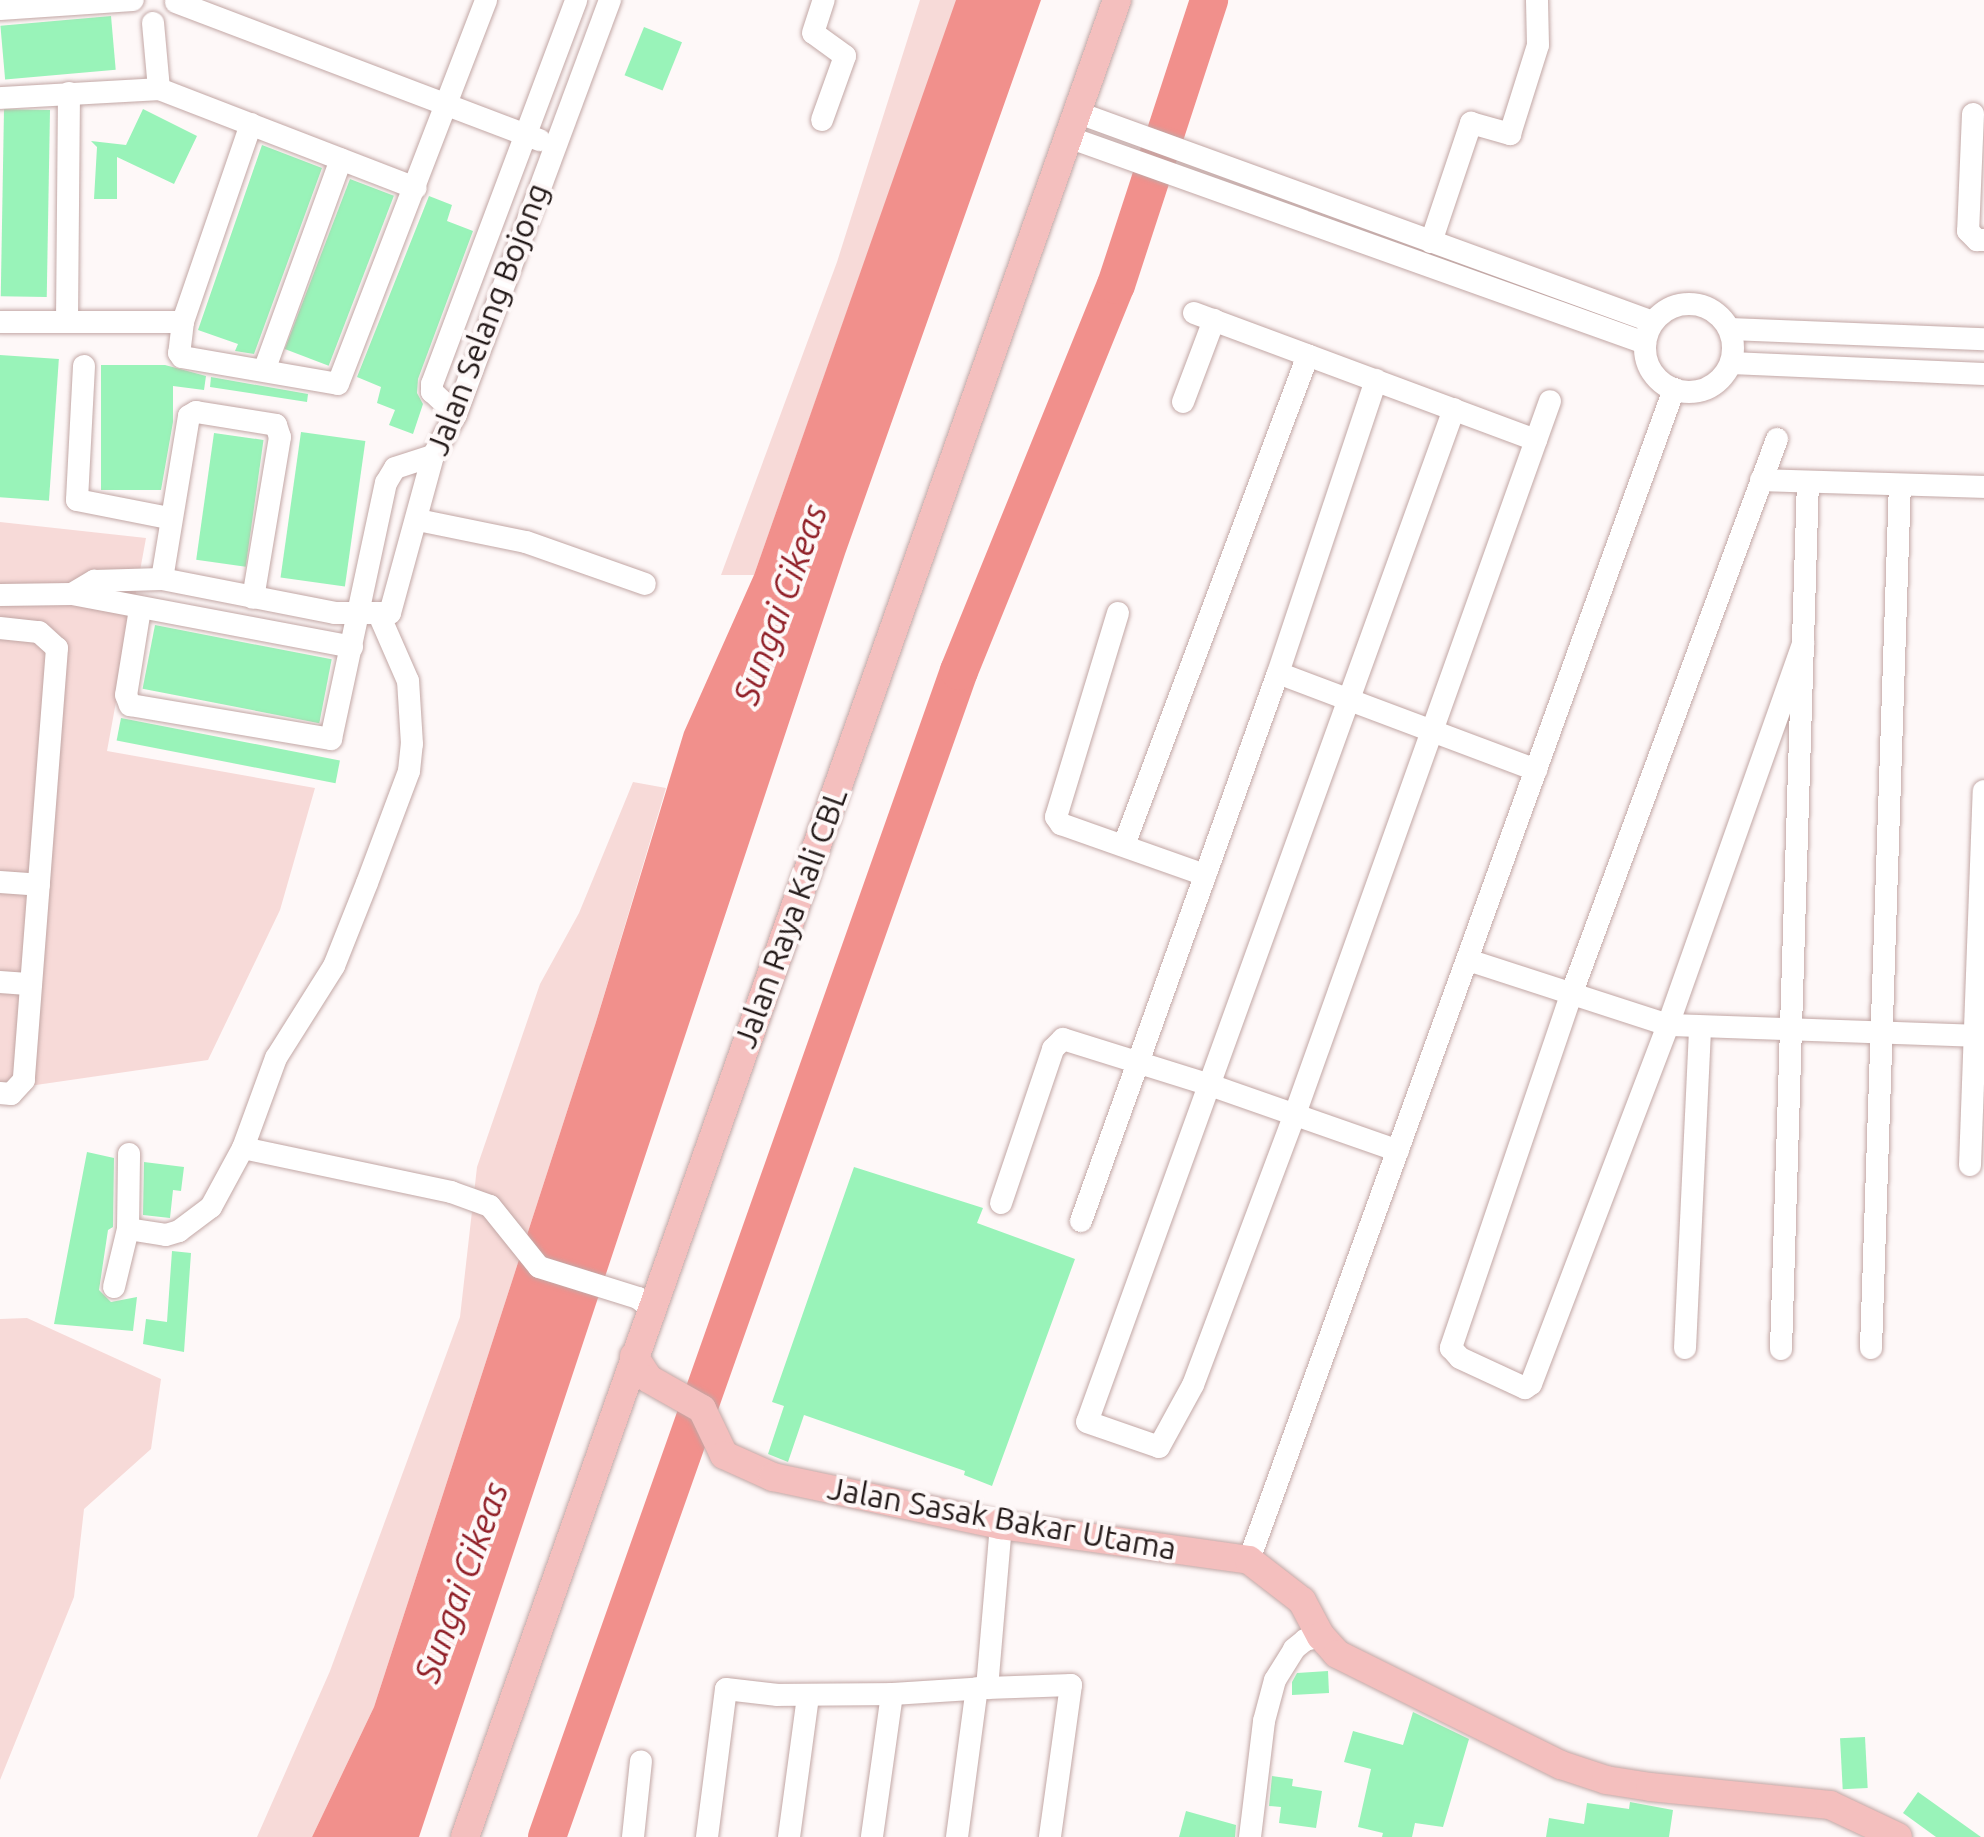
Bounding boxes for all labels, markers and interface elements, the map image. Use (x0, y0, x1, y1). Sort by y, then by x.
street label: Jalan Selang Bojong (417, 178, 557, 460)
water label: Sungai Cikeas (724, 498, 836, 710)
street label: Jalan Raya Kali CBL (725, 783, 855, 1053)
street label: Jalan Sasak Bakar Utama (825, 1468, 1179, 1568)
water label: Sungai Cikeas (405, 1476, 517, 1688)

